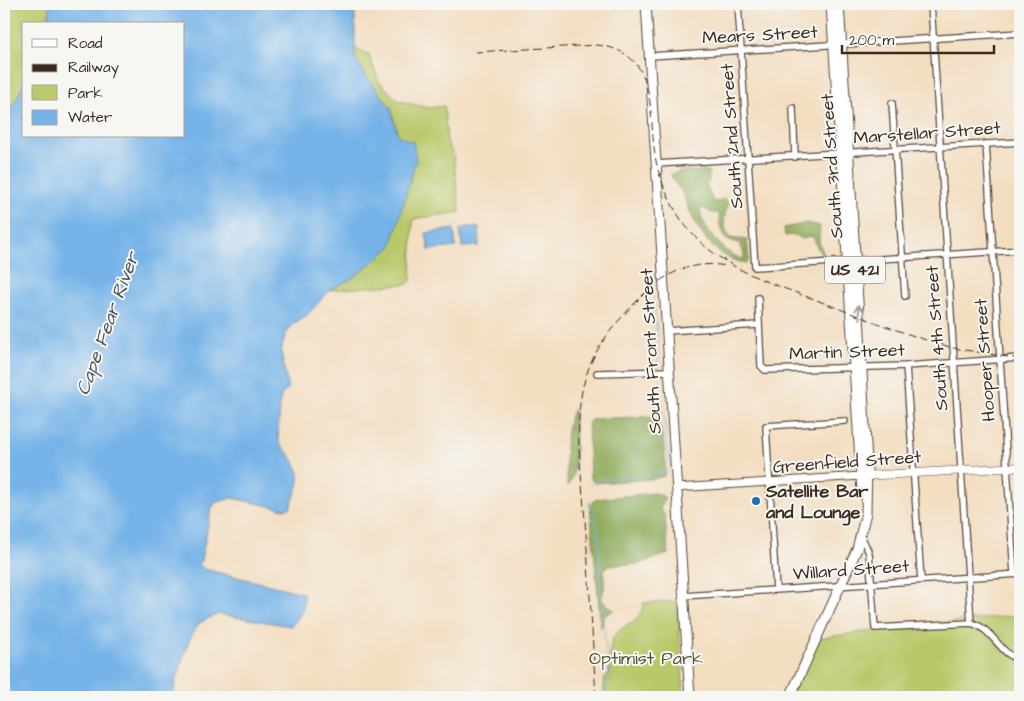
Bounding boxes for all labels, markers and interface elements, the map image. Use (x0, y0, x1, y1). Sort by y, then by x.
street label: Mears Street (702, 19, 819, 51)
legend (22, 22, 185, 138)
scale bar (842, 22, 994, 54)
text: 200 m (849, 30, 895, 51)
text: Road (68, 33, 103, 54)
text: Railway (68, 57, 119, 79)
street label: South 2nd Street (714, 62, 750, 209)
text: Park (68, 83, 103, 104)
street label: South 3rd Street (814, 92, 850, 239)
text: Water (68, 107, 112, 128)
street label: Marstellar Street (853, 115, 1002, 151)
water label: Cape Fear River (70, 247, 147, 399)
road number: US 421 (825, 256, 885, 284)
street label: South 4th Street (919, 264, 955, 411)
street label: South Front Street (634, 267, 668, 434)
street label: Hooper Street (968, 297, 1002, 423)
one-way arrow (854, 304, 863, 320)
street label: Martin Street (789, 337, 906, 367)
street label: Greenfield Street (772, 444, 923, 480)
place label: Satellite Bar and Lounge (765, 479, 868, 526)
marker: Satellite Bar and Lounge (750, 495, 762, 507)
street label: Willard Street (792, 553, 911, 587)
park label: Optimist Park (589, 646, 703, 671)

